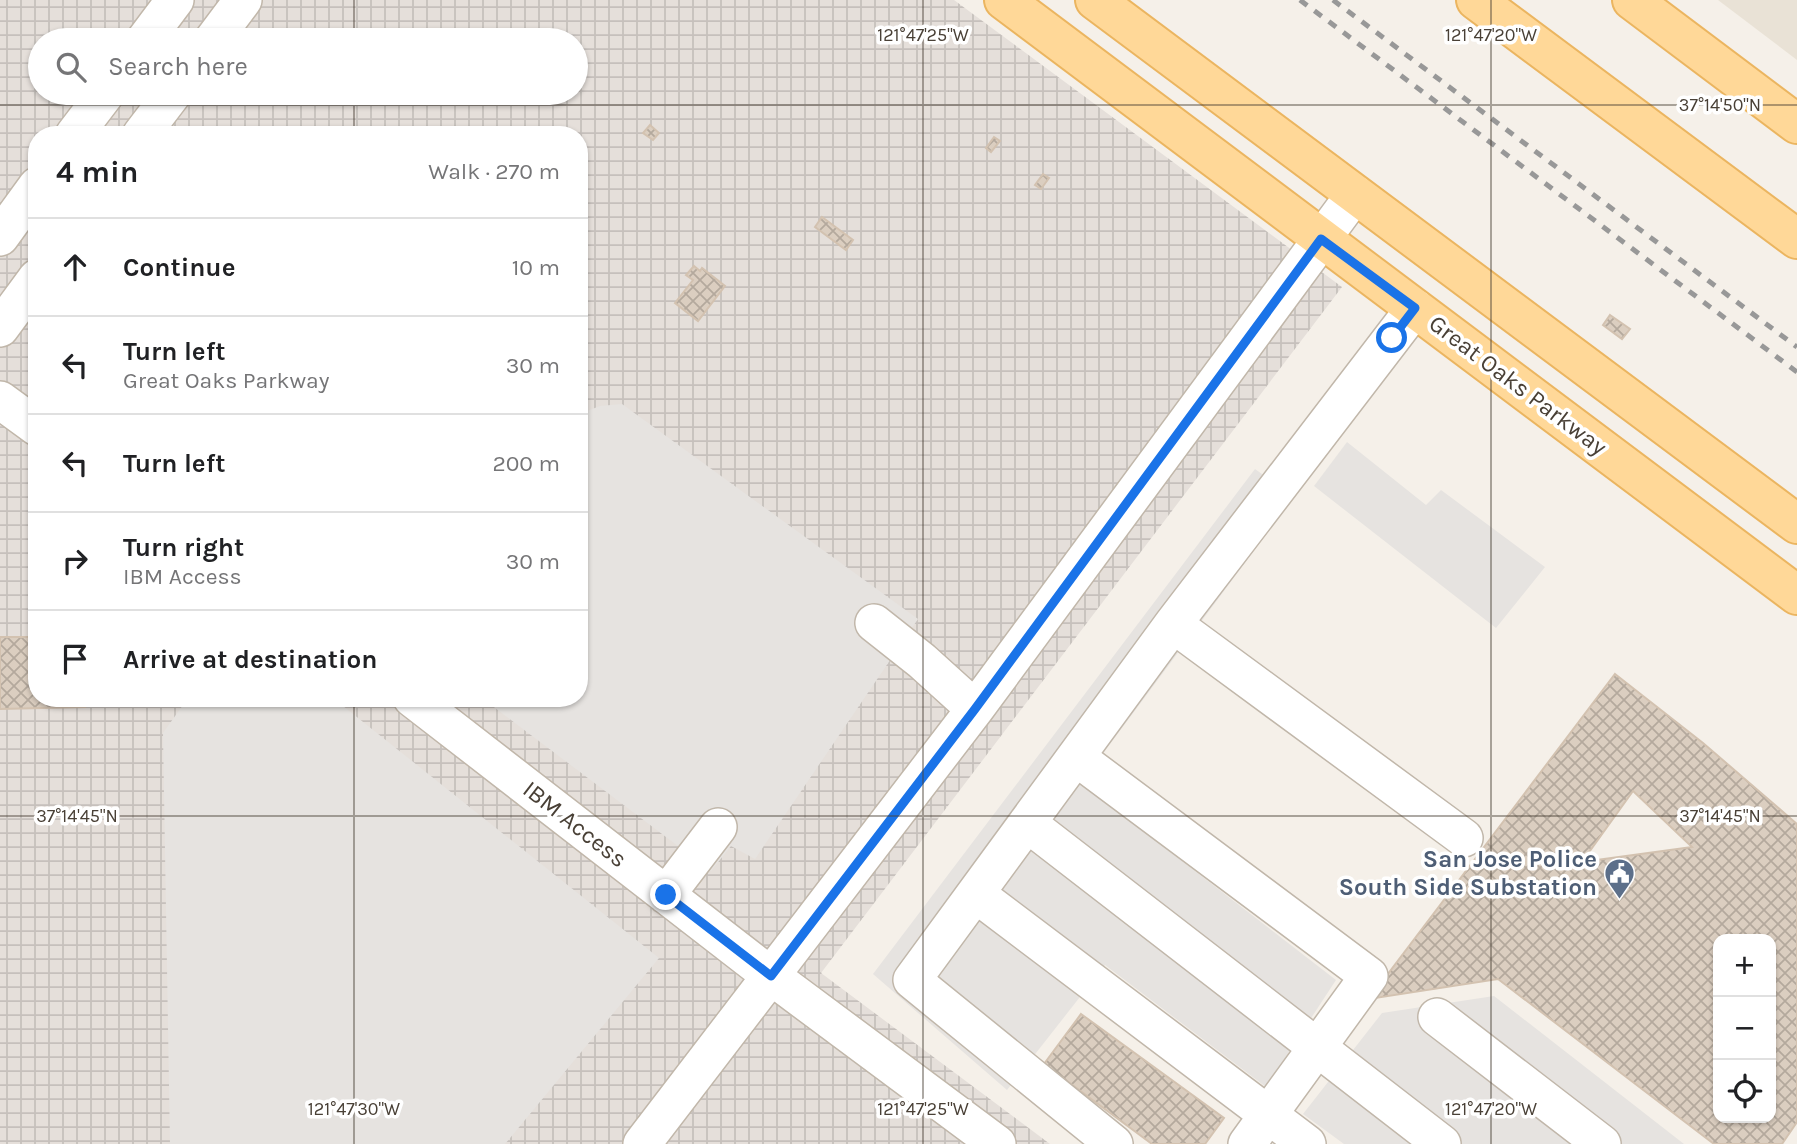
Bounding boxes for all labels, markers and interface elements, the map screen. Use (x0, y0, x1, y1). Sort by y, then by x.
text: 121°47'25"W (877, 24, 969, 46)
text: 121°47'20"W (1445, 24, 1537, 46)
search box (28, 28, 588, 105)
icon: search (52, 48, 90, 86)
text: Search here (108, 51, 248, 82)
text: 37°14'50"N (1679, 94, 1761, 116)
text: 4 min (56, 154, 138, 190)
text: Walk · 270 m (428, 158, 560, 185)
icon: ahead (56, 248, 94, 286)
text: Continue (123, 252, 235, 283)
text: 10 m (512, 254, 560, 281)
street label: Great Oaks Parkway (1424, 309, 1612, 461)
route start (1376, 322, 1407, 353)
text: Turn left (123, 336, 225, 367)
icon: left (56, 346, 94, 384)
text: 30 m (506, 352, 560, 379)
text: Great Oaks Parkway (123, 367, 329, 394)
icon: left (56, 444, 94, 482)
text: Turn left (123, 448, 225, 479)
text: 200 m (492, 450, 560, 477)
text: Turn right (123, 532, 244, 563)
icon: right (56, 542, 94, 580)
text: 30 m (506, 548, 560, 575)
text: IBM Access (123, 563, 242, 590)
icon: arrive (56, 640, 94, 678)
text: Arrive at destination (123, 644, 377, 675)
street label: IBM Access (518, 775, 632, 873)
text: 37°14'45"N (36, 805, 118, 827)
text: 37°14'45"N (1679, 805, 1761, 827)
place label: San Jose Police South Side Substation (1339, 845, 1597, 901)
public building icon: San Jose Police South Side Substation (1603, 856, 1637, 900)
route end (650, 879, 681, 910)
map controls (1713, 934, 1776, 1123)
button: + (1713, 934, 1776, 997)
button: − (1713, 997, 1776, 1060)
button: locate (1713, 1060, 1776, 1123)
text: 121°47'30"W (308, 1098, 400, 1120)
text: 121°47'25"W (877, 1098, 969, 1120)
text: 121°47'20"W (1445, 1098, 1537, 1120)

